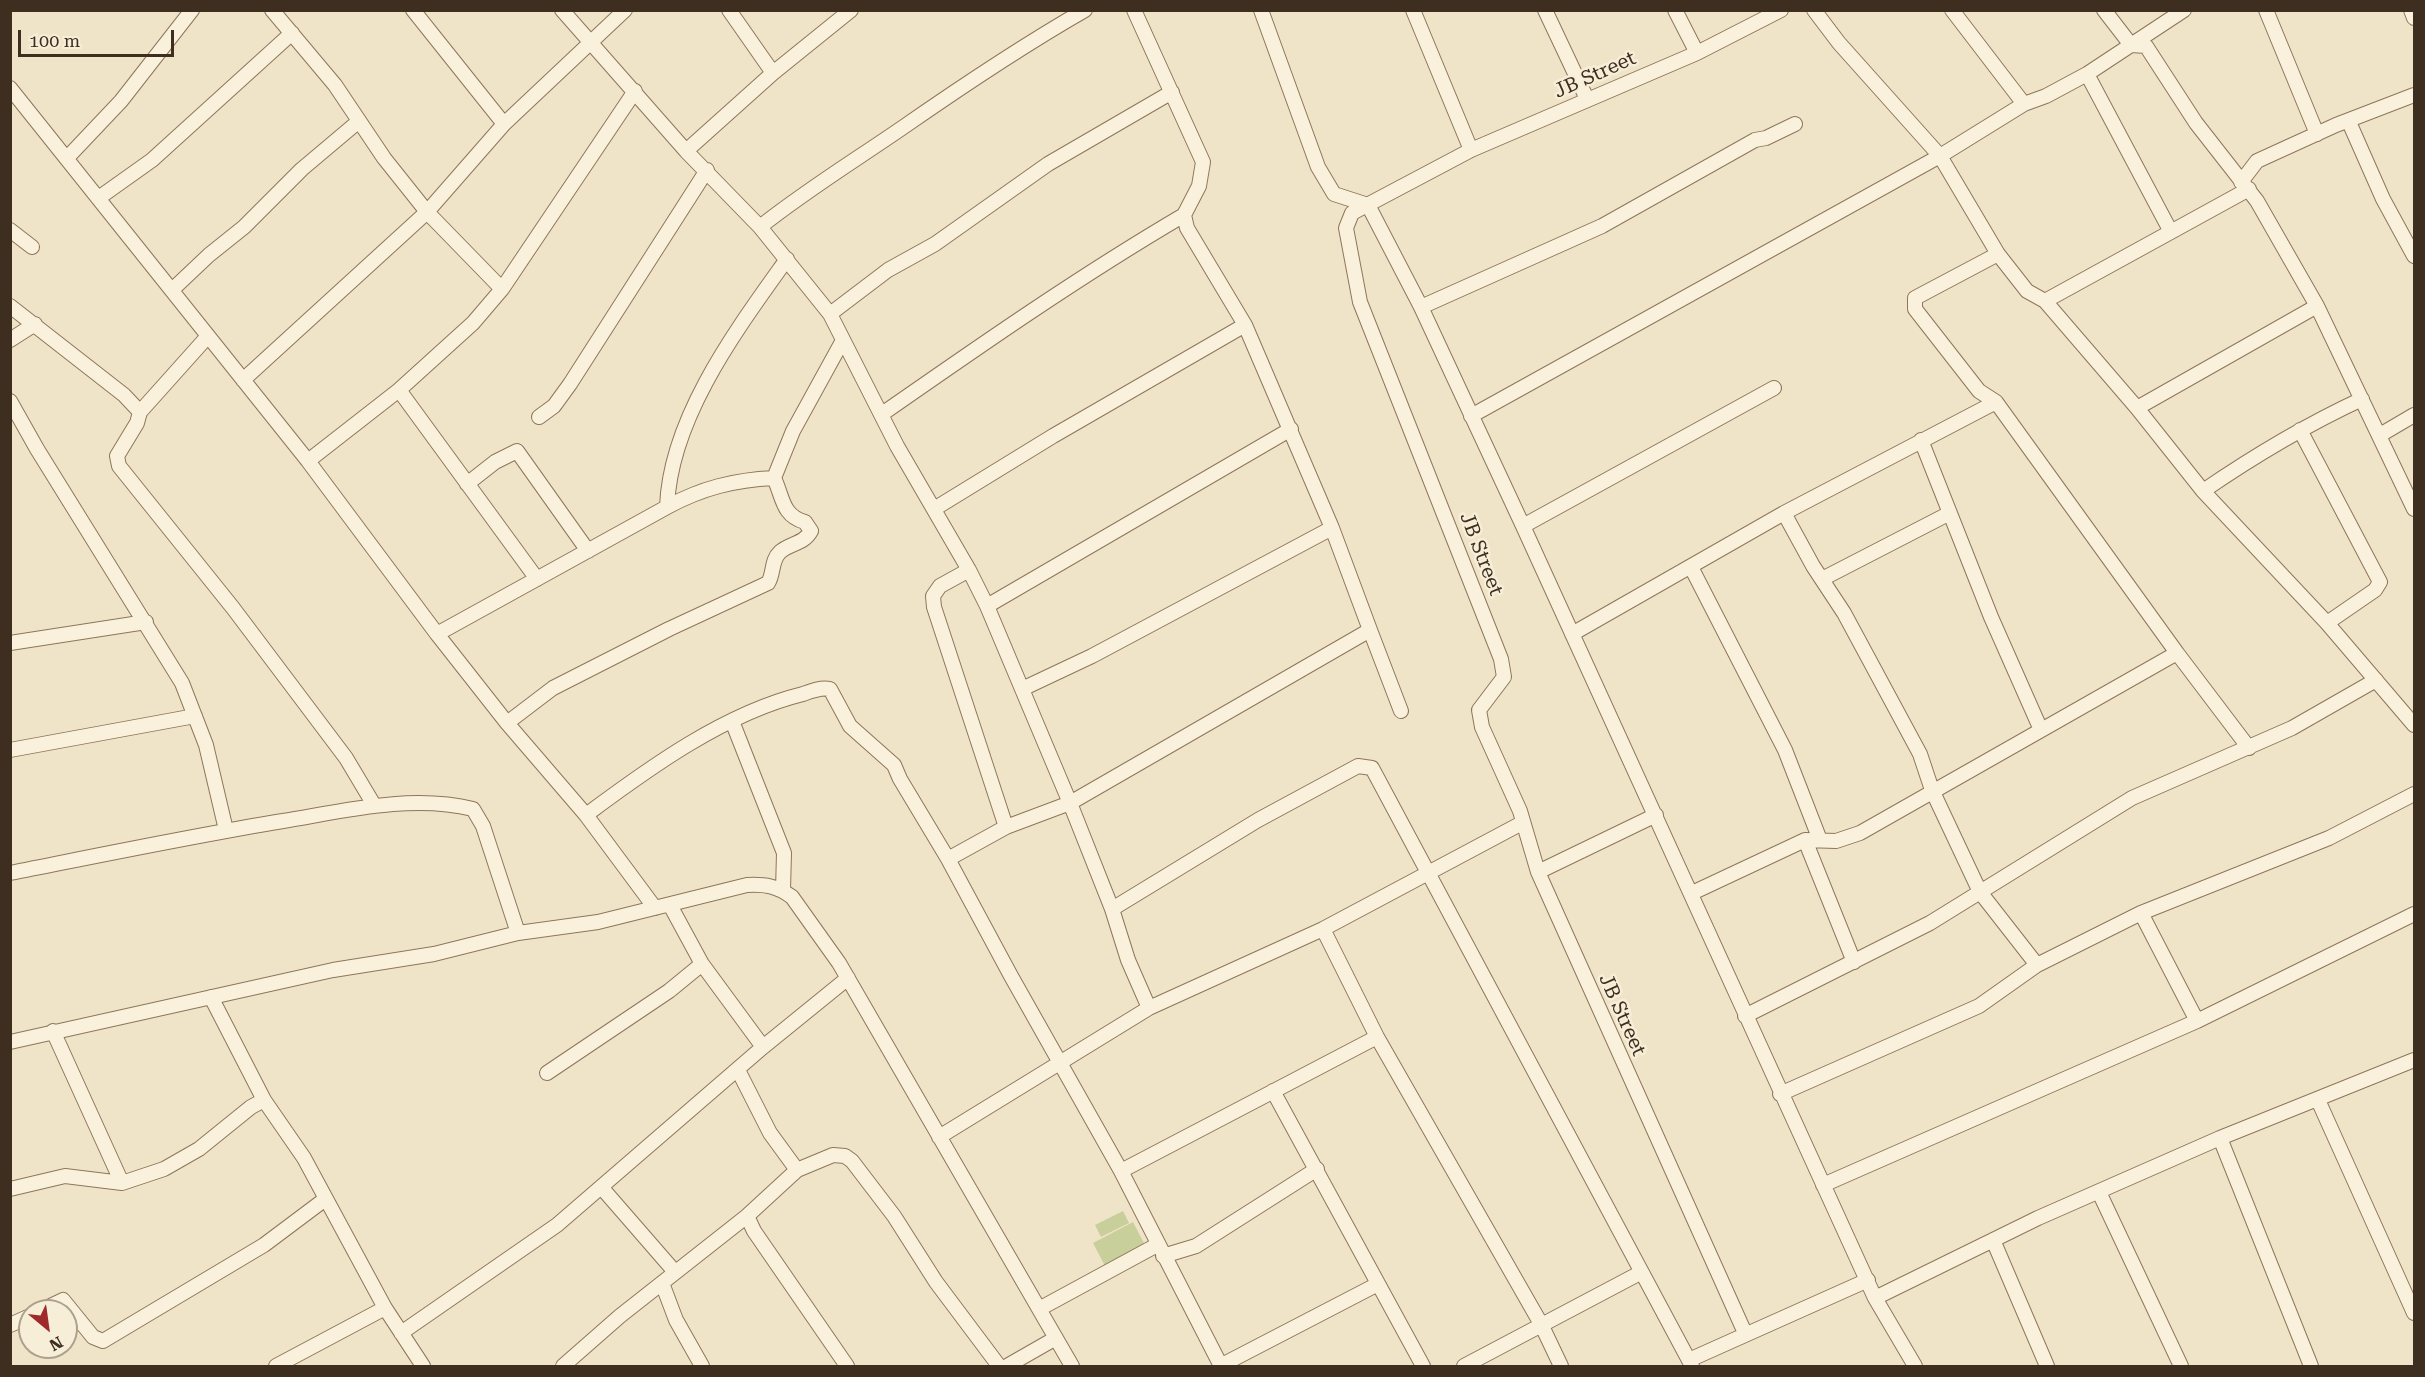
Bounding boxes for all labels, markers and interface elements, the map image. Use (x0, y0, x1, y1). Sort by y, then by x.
scale bar (21, 18, 177, 56)
text: 100 m (29, 30, 80, 51)
street label: JB Street (1550, 46, 1640, 104)
street label: JB Street (1454, 509, 1508, 599)
street label: JB Street (1593, 970, 1651, 1060)
north arrow (18, 1299, 78, 1359)
text: N (46, 1332, 66, 1355)

